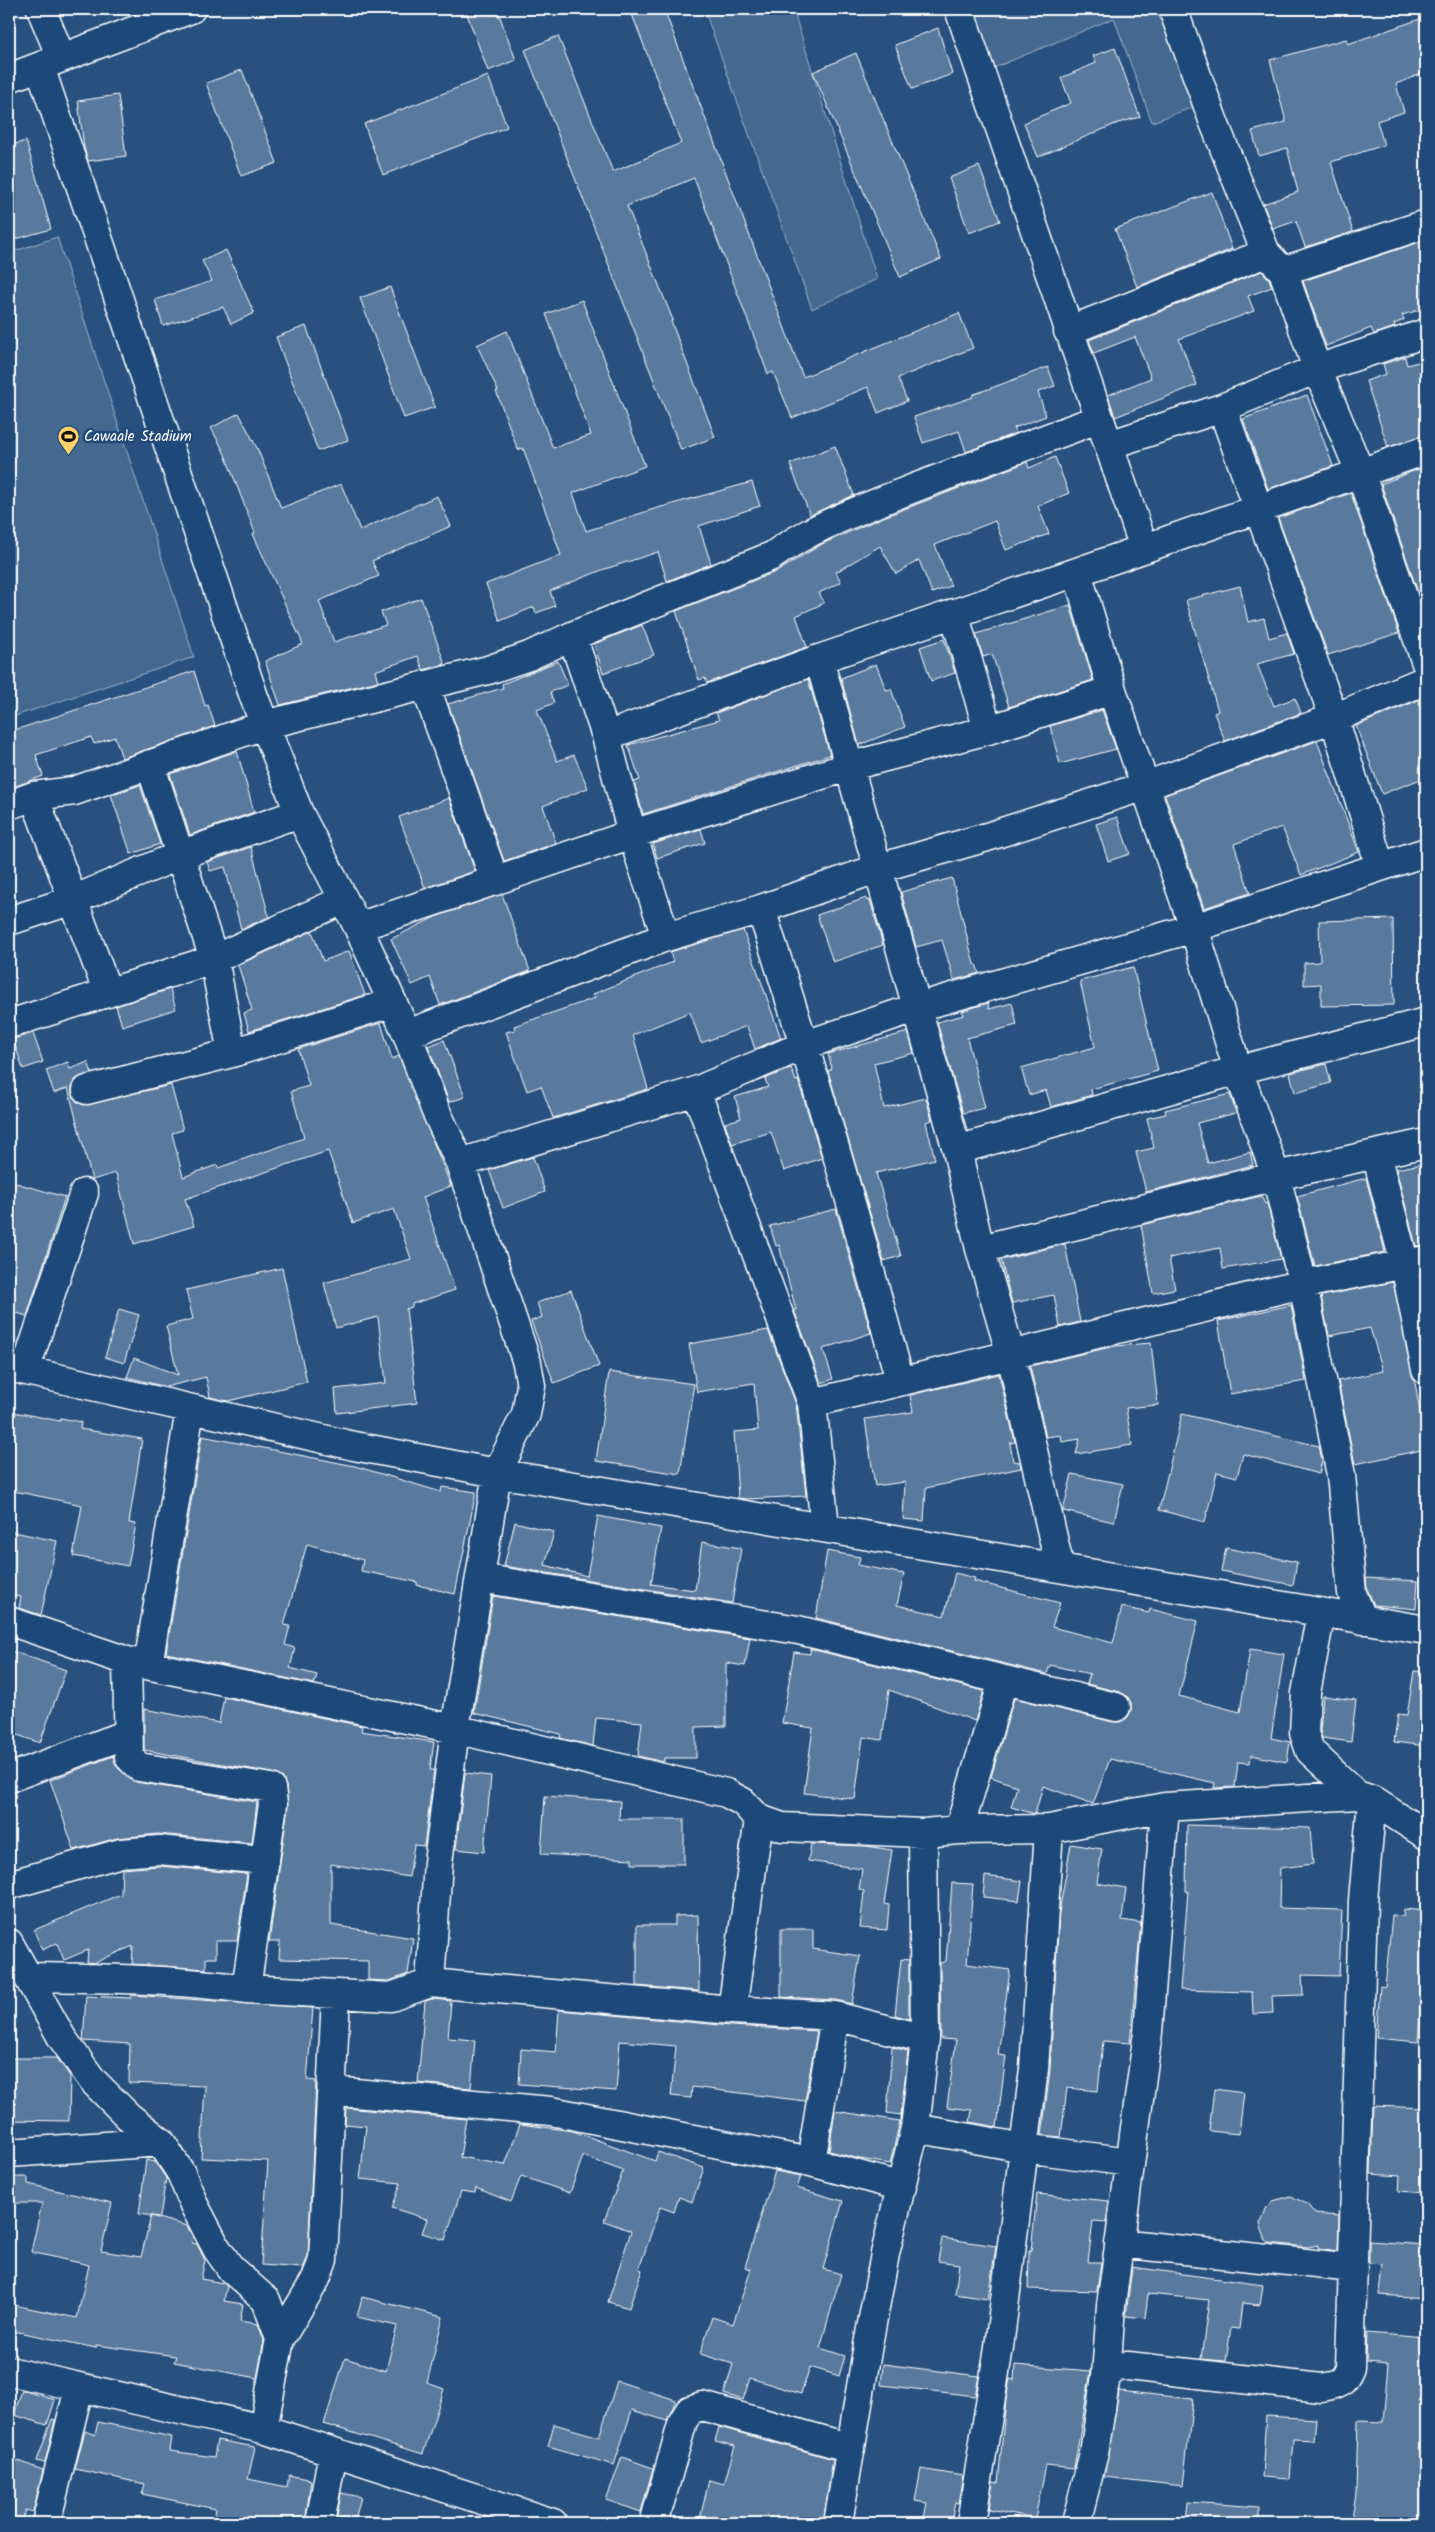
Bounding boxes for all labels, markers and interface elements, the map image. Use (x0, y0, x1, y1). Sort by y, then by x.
sports icon: Cawaale Stadium (56, 424, 80, 455)
place label: Cawaale Stadium (84, 425, 192, 449)

